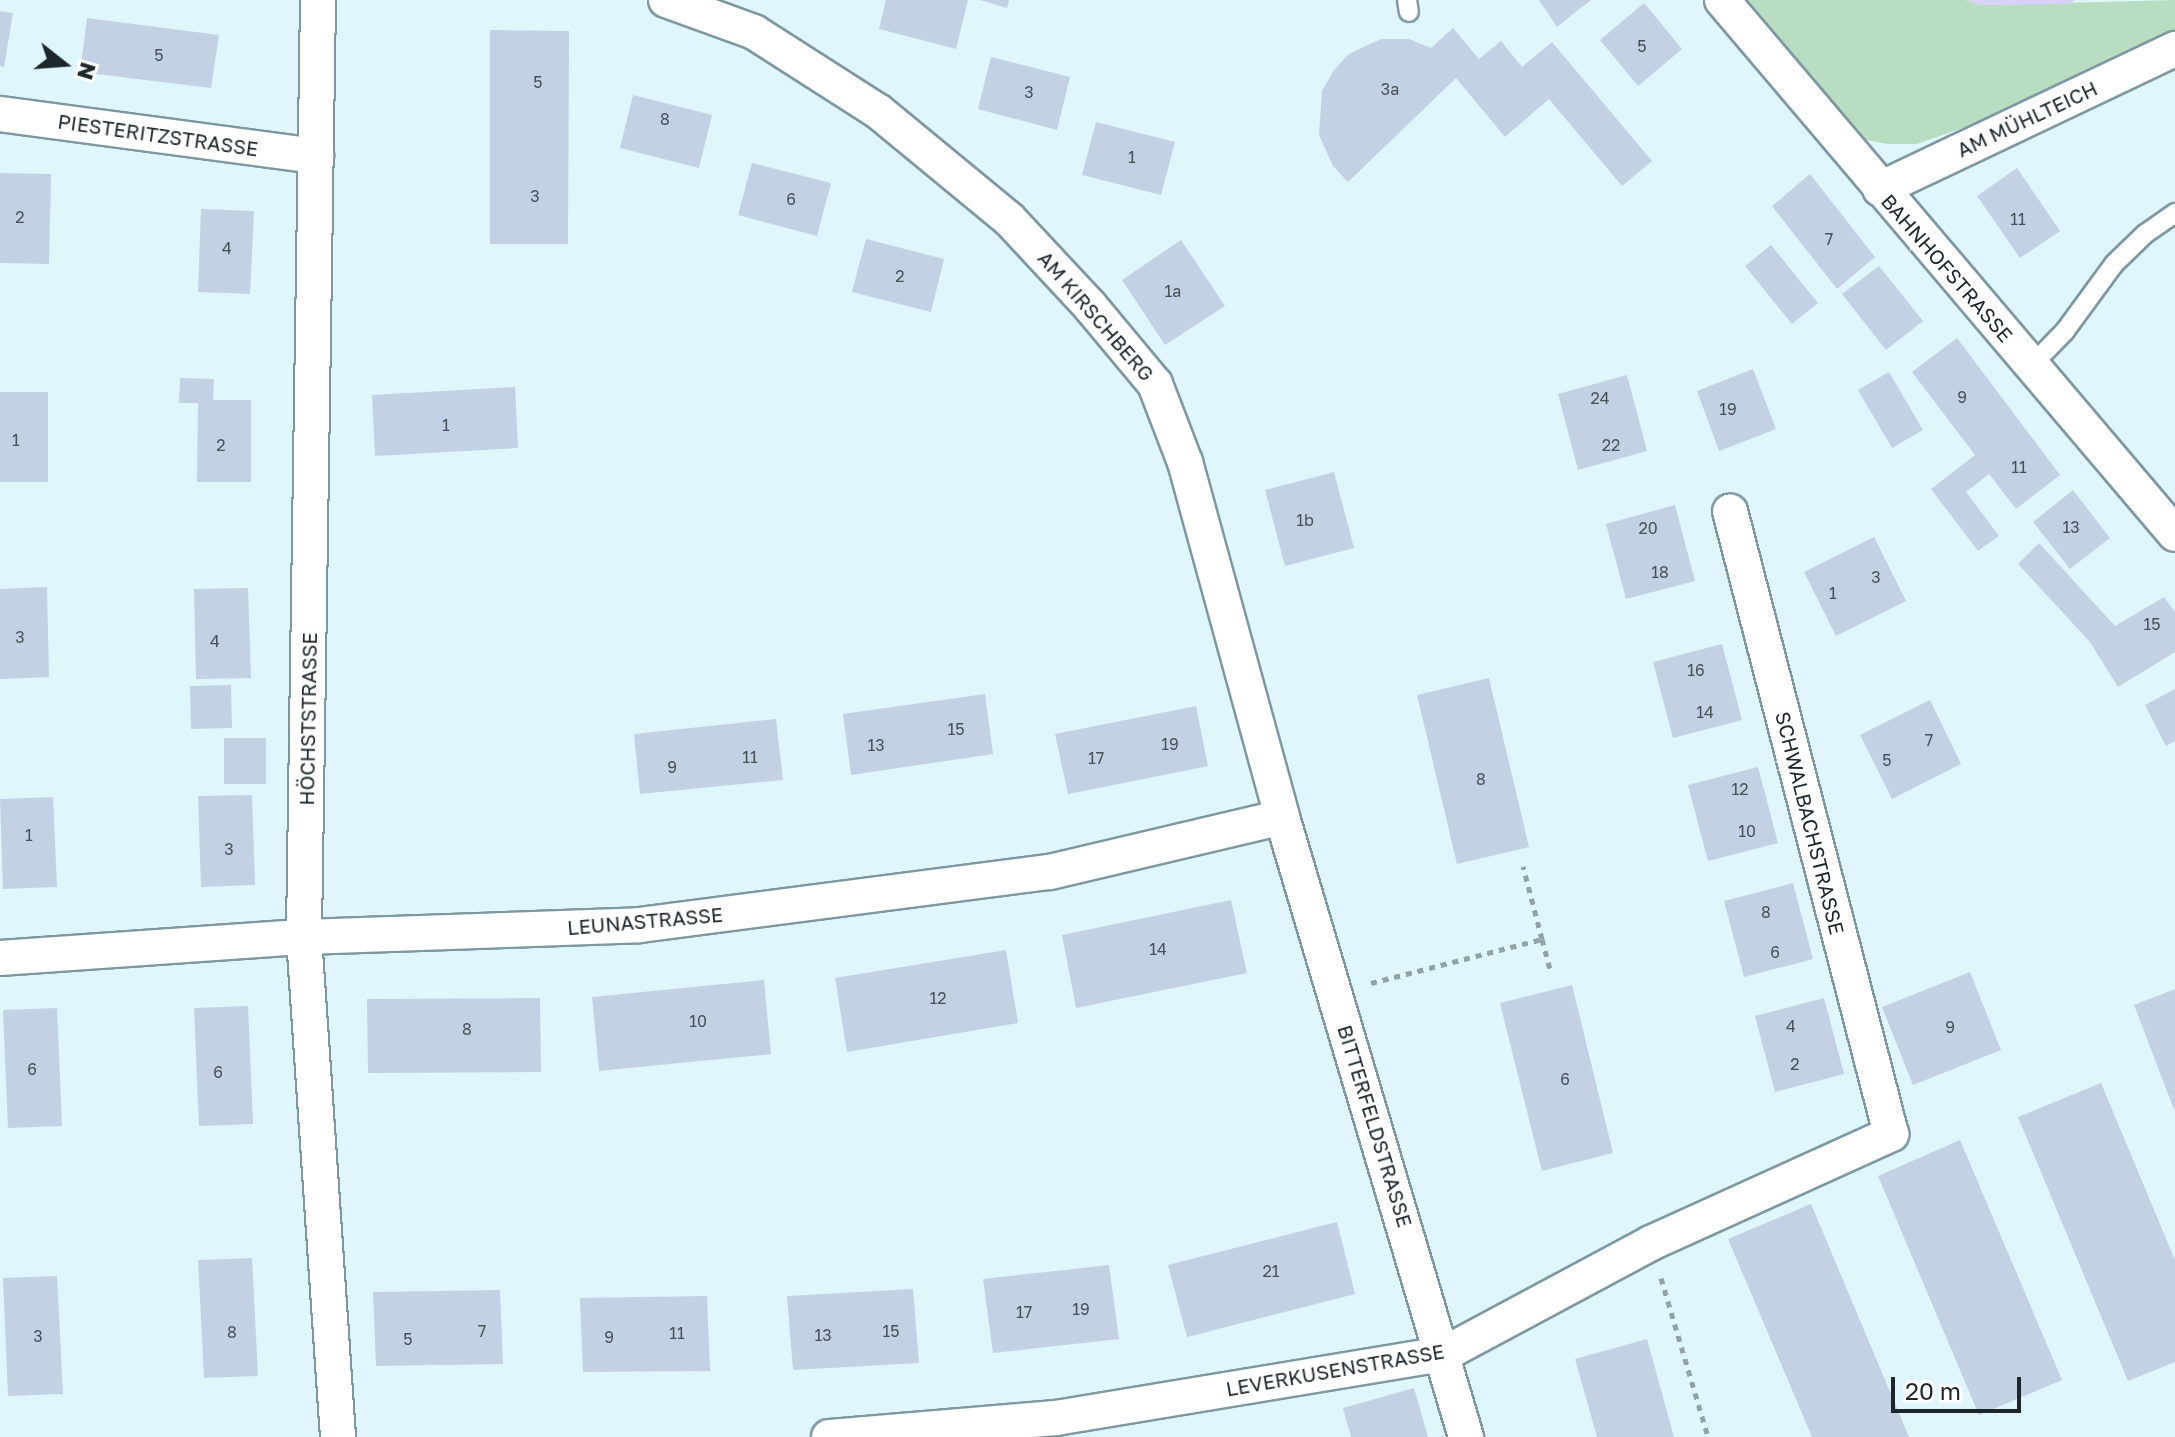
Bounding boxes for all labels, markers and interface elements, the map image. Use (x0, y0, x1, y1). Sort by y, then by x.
north arrow (24, 24, 104, 104)
house number: 5 (1637, 36, 1647, 56)
house number: 5 (154, 45, 164, 65)
text: N (72, 59, 103, 83)
house number: 5 (533, 72, 543, 92)
street label: AM MÜHLTEICH (1953, 76, 2101, 162)
house number: 3a (1381, 79, 1399, 99)
house number: 3 (1024, 82, 1034, 102)
street label: PIESTERITZSTRASSE (56, 109, 260, 161)
house number: 8 (660, 109, 670, 129)
house number: 1 (1128, 147, 1136, 167)
house number: 3 (530, 186, 540, 206)
house number: 6 (786, 189, 796, 209)
street label: BAHNHOFSTRASSE (1876, 189, 2018, 347)
house number: 2 (15, 207, 25, 227)
house number: 11 (2010, 209, 2026, 229)
house number: 7 (1825, 229, 1833, 249)
house number: 4 (222, 238, 232, 258)
street label: AM KIRSCHBERG (1033, 246, 1159, 386)
house number: 2 (895, 266, 905, 286)
house number: 1a (1165, 281, 1181, 301)
house number: 9 (1957, 387, 1967, 407)
house number: 24 (1590, 388, 1610, 408)
house number: 19 (1719, 399, 1737, 419)
house number: 1 (442, 415, 450, 435)
house number: 1 (12, 430, 20, 450)
house number: 2 (216, 435, 226, 455)
house number: 22 (1602, 435, 1620, 455)
house number: 11 (2011, 457, 2027, 477)
house number: 1b (1296, 510, 1314, 530)
house number: 13 (2062, 517, 2080, 537)
house number: 20 (1638, 518, 1658, 538)
house number: 18 (1651, 562, 1669, 582)
house number: 3 (1871, 567, 1881, 587)
house number: 1 (1829, 583, 1837, 603)
house number: 15 (2143, 614, 2161, 634)
house number: 3 (15, 627, 25, 647)
house number: 4 (210, 631, 220, 651)
street label: HÖCHSTSTRASSE (294, 632, 322, 806)
house number: 16 (1687, 660, 1705, 680)
house number: 14 (1696, 702, 1714, 722)
street label: SCHWALBACHSTRASSE (1771, 709, 1849, 937)
house number: 15 (947, 719, 965, 739)
house number: 7 (1925, 730, 1933, 750)
house number: 19 (1161, 734, 1179, 754)
house number: 13 (867, 735, 885, 755)
house number: 11 (742, 747, 758, 767)
house number: 17 (1088, 748, 1104, 768)
house number: 5 (1882, 750, 1892, 770)
house number: 9 (667, 757, 677, 777)
house number: 8 (1476, 769, 1486, 789)
house number: 12 (1731, 779, 1749, 799)
house number: 10 (1738, 821, 1756, 841)
house number: 1 (25, 825, 33, 845)
house number: 3 (224, 839, 234, 859)
street label: LEUNASTRASSE (566, 902, 724, 940)
house number: 8 (1761, 902, 1771, 922)
house number: 14 (1149, 939, 1167, 959)
house number: 6 (1770, 942, 1780, 962)
house number: 12 (929, 988, 947, 1008)
house number: 10 (689, 1011, 707, 1031)
house number: 4 (1786, 1016, 1796, 1036)
house number: 9 (1945, 1017, 1955, 1037)
house number: 8 (462, 1019, 472, 1039)
street label: BITTERFELDSTRASSE (1333, 1022, 1417, 1230)
house number: 2 (1790, 1054, 1800, 1074)
house number: 6 (27, 1059, 37, 1079)
house number: 6 (213, 1062, 223, 1082)
house number: 6 (1560, 1069, 1570, 1089)
house number: 21 (1262, 1261, 1280, 1281)
house number: 19 (1072, 1299, 1090, 1319)
house number: 17 (1016, 1302, 1032, 1322)
house number: 7 (478, 1321, 486, 1341)
house number: 15 (882, 1321, 900, 1341)
house number: 8 (227, 1322, 237, 1342)
house number: 11 (669, 1323, 685, 1343)
house number: 13 (814, 1325, 832, 1345)
house number: 3 (33, 1326, 43, 1346)
house number: 9 (604, 1327, 614, 1347)
house number: 5 (403, 1329, 413, 1349)
street label: LEVERKUSENSTRASSE (1224, 1339, 1446, 1401)
scale bar (1895, 1361, 2025, 1411)
text: 20 m (1905, 1376, 1961, 1405)

